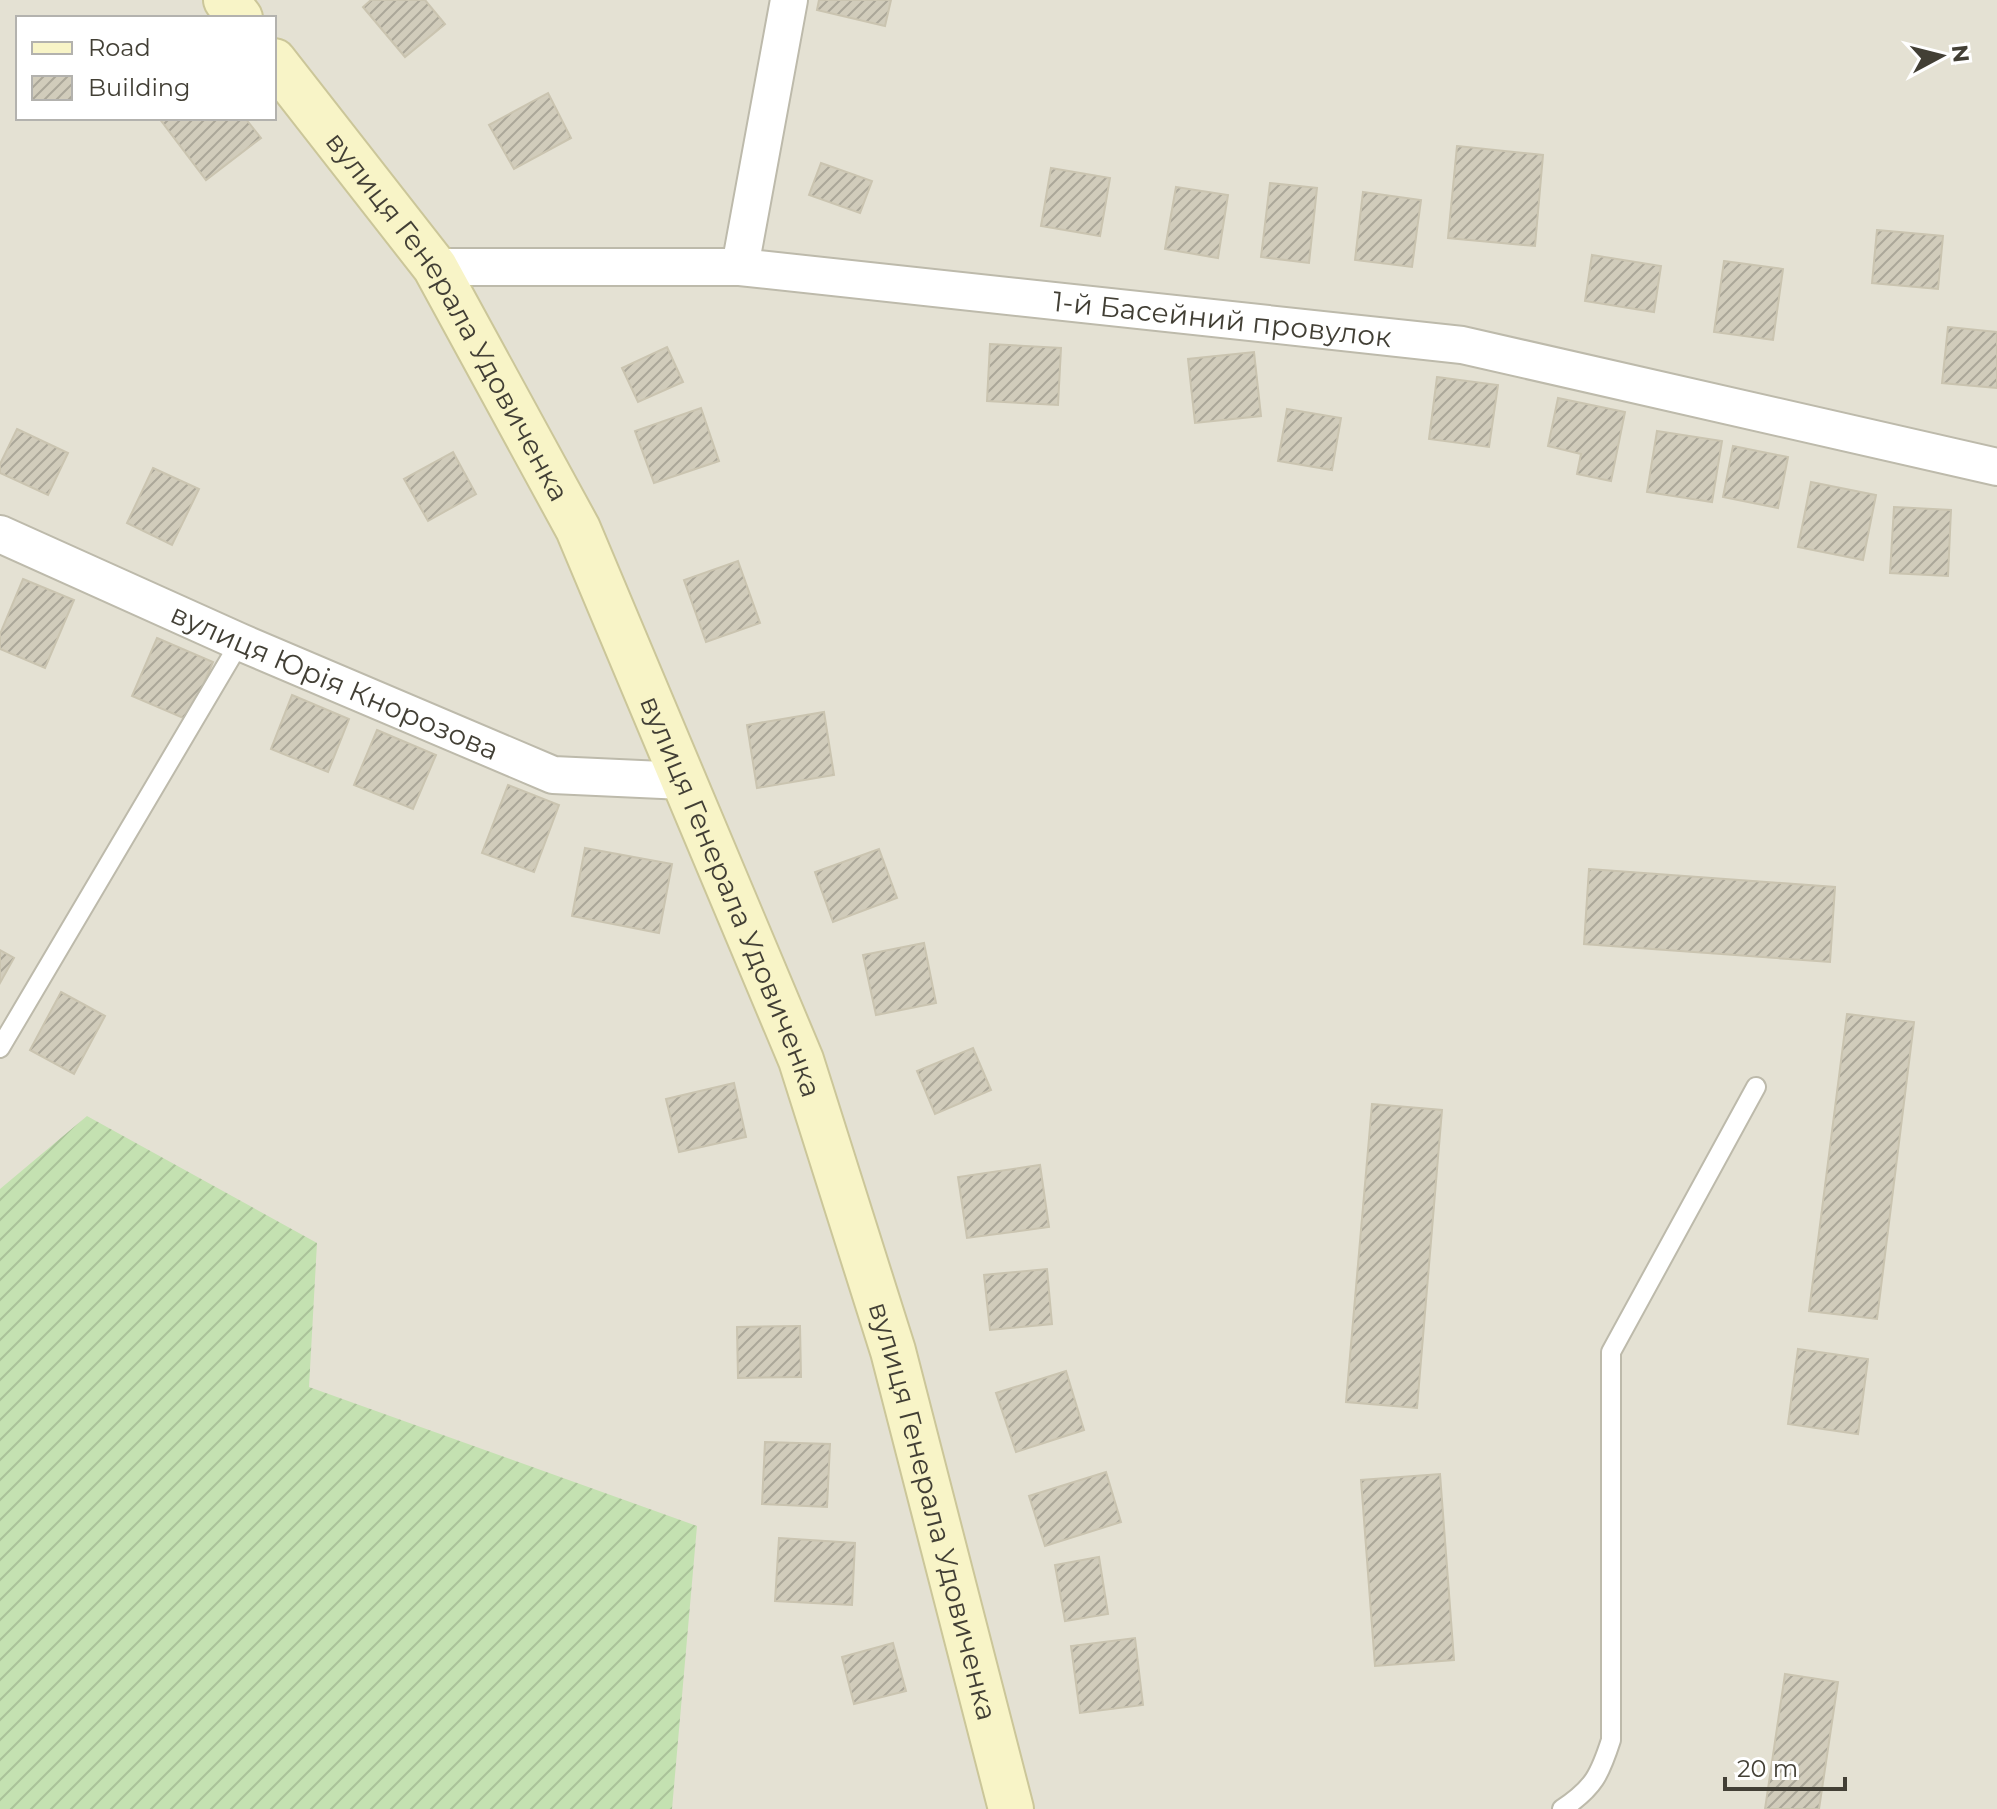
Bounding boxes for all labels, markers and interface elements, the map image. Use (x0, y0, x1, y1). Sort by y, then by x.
legend (16, 16, 276, 120)
north arrow (1901, 16, 1981, 96)
text: Road (88, 33, 151, 62)
text: N (1946, 43, 1975, 64)
text: Building (88, 73, 191, 102)
street label: вулиця Генерала Удовиченка (319, 125, 576, 507)
street label: 1-й Басейний провулок (1051, 284, 1393, 354)
street label: вулиця Юрія Кнорозова (166, 596, 504, 767)
street label: вулиця Генерала Удовиченка (633, 691, 829, 1101)
street label: вулиця Генерала Удовиченка (862, 1298, 1004, 1724)
scale bar (1725, 1741, 1845, 1791)
text: 20 m (1737, 1754, 1798, 1783)

